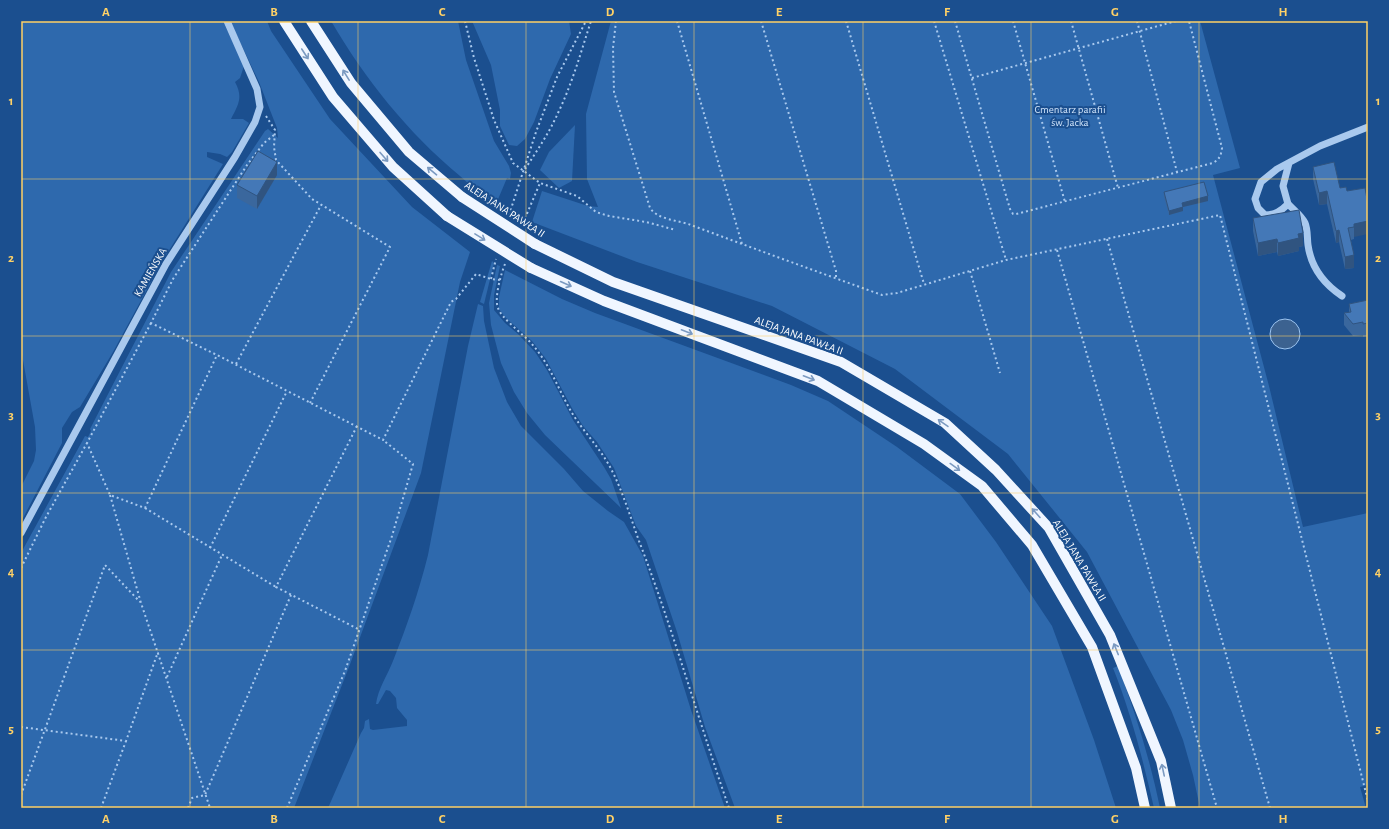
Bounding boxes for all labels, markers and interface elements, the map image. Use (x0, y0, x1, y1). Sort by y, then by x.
text: A (102, 6, 110, 19)
text: B (270, 6, 278, 19)
text: C (439, 6, 446, 19)
text: D (606, 6, 615, 19)
text: E (776, 6, 783, 19)
text: F (944, 6, 951, 19)
text: G (1111, 6, 1119, 19)
text: H (1278, 6, 1288, 19)
one-way arrow (301, 48, 309, 59)
one-way arrow (341, 69, 349, 81)
text: 1 (9, 95, 13, 108)
text: 1 (1376, 95, 1380, 108)
park label: Cmentarz parafii św. Jacka (1034, 104, 1106, 128)
one-way arrow (380, 151, 389, 162)
one-way arrow (427, 167, 437, 176)
street label: ALEJA JANA PAWŁA II (463, 179, 547, 239)
one-way arrow (474, 233, 485, 241)
street label: KAMIEŃSKA (131, 245, 169, 299)
text: 2 (8, 252, 14, 265)
text: 2 (1375, 252, 1381, 265)
one-way arrow (560, 281, 572, 288)
street label: ALEJA JANA PAWŁA II (753, 314, 844, 357)
one-way arrow (681, 329, 694, 336)
one-way arrow (802, 374, 814, 382)
text: 3 (8, 409, 14, 422)
text: 3 (1375, 409, 1381, 422)
one-way arrow (938, 419, 949, 427)
one-way arrow (950, 463, 961, 471)
one-way arrow (1031, 508, 1040, 519)
street label: ALEJA JANA PAWŁA II (1051, 517, 1108, 603)
text: 4 (8, 566, 15, 579)
text: 4 (1375, 566, 1382, 579)
one-way arrow (1112, 643, 1119, 655)
text: 5 (8, 723, 14, 736)
text: 5 (1375, 723, 1381, 736)
one-way arrow (1158, 764, 1166, 777)
text: A (102, 813, 110, 826)
text: B (270, 813, 278, 826)
text: C (439, 813, 446, 826)
text: D (606, 813, 615, 826)
text: E (776, 813, 783, 826)
text: F (944, 813, 951, 826)
text: G (1111, 813, 1119, 826)
text: H (1278, 813, 1288, 826)

